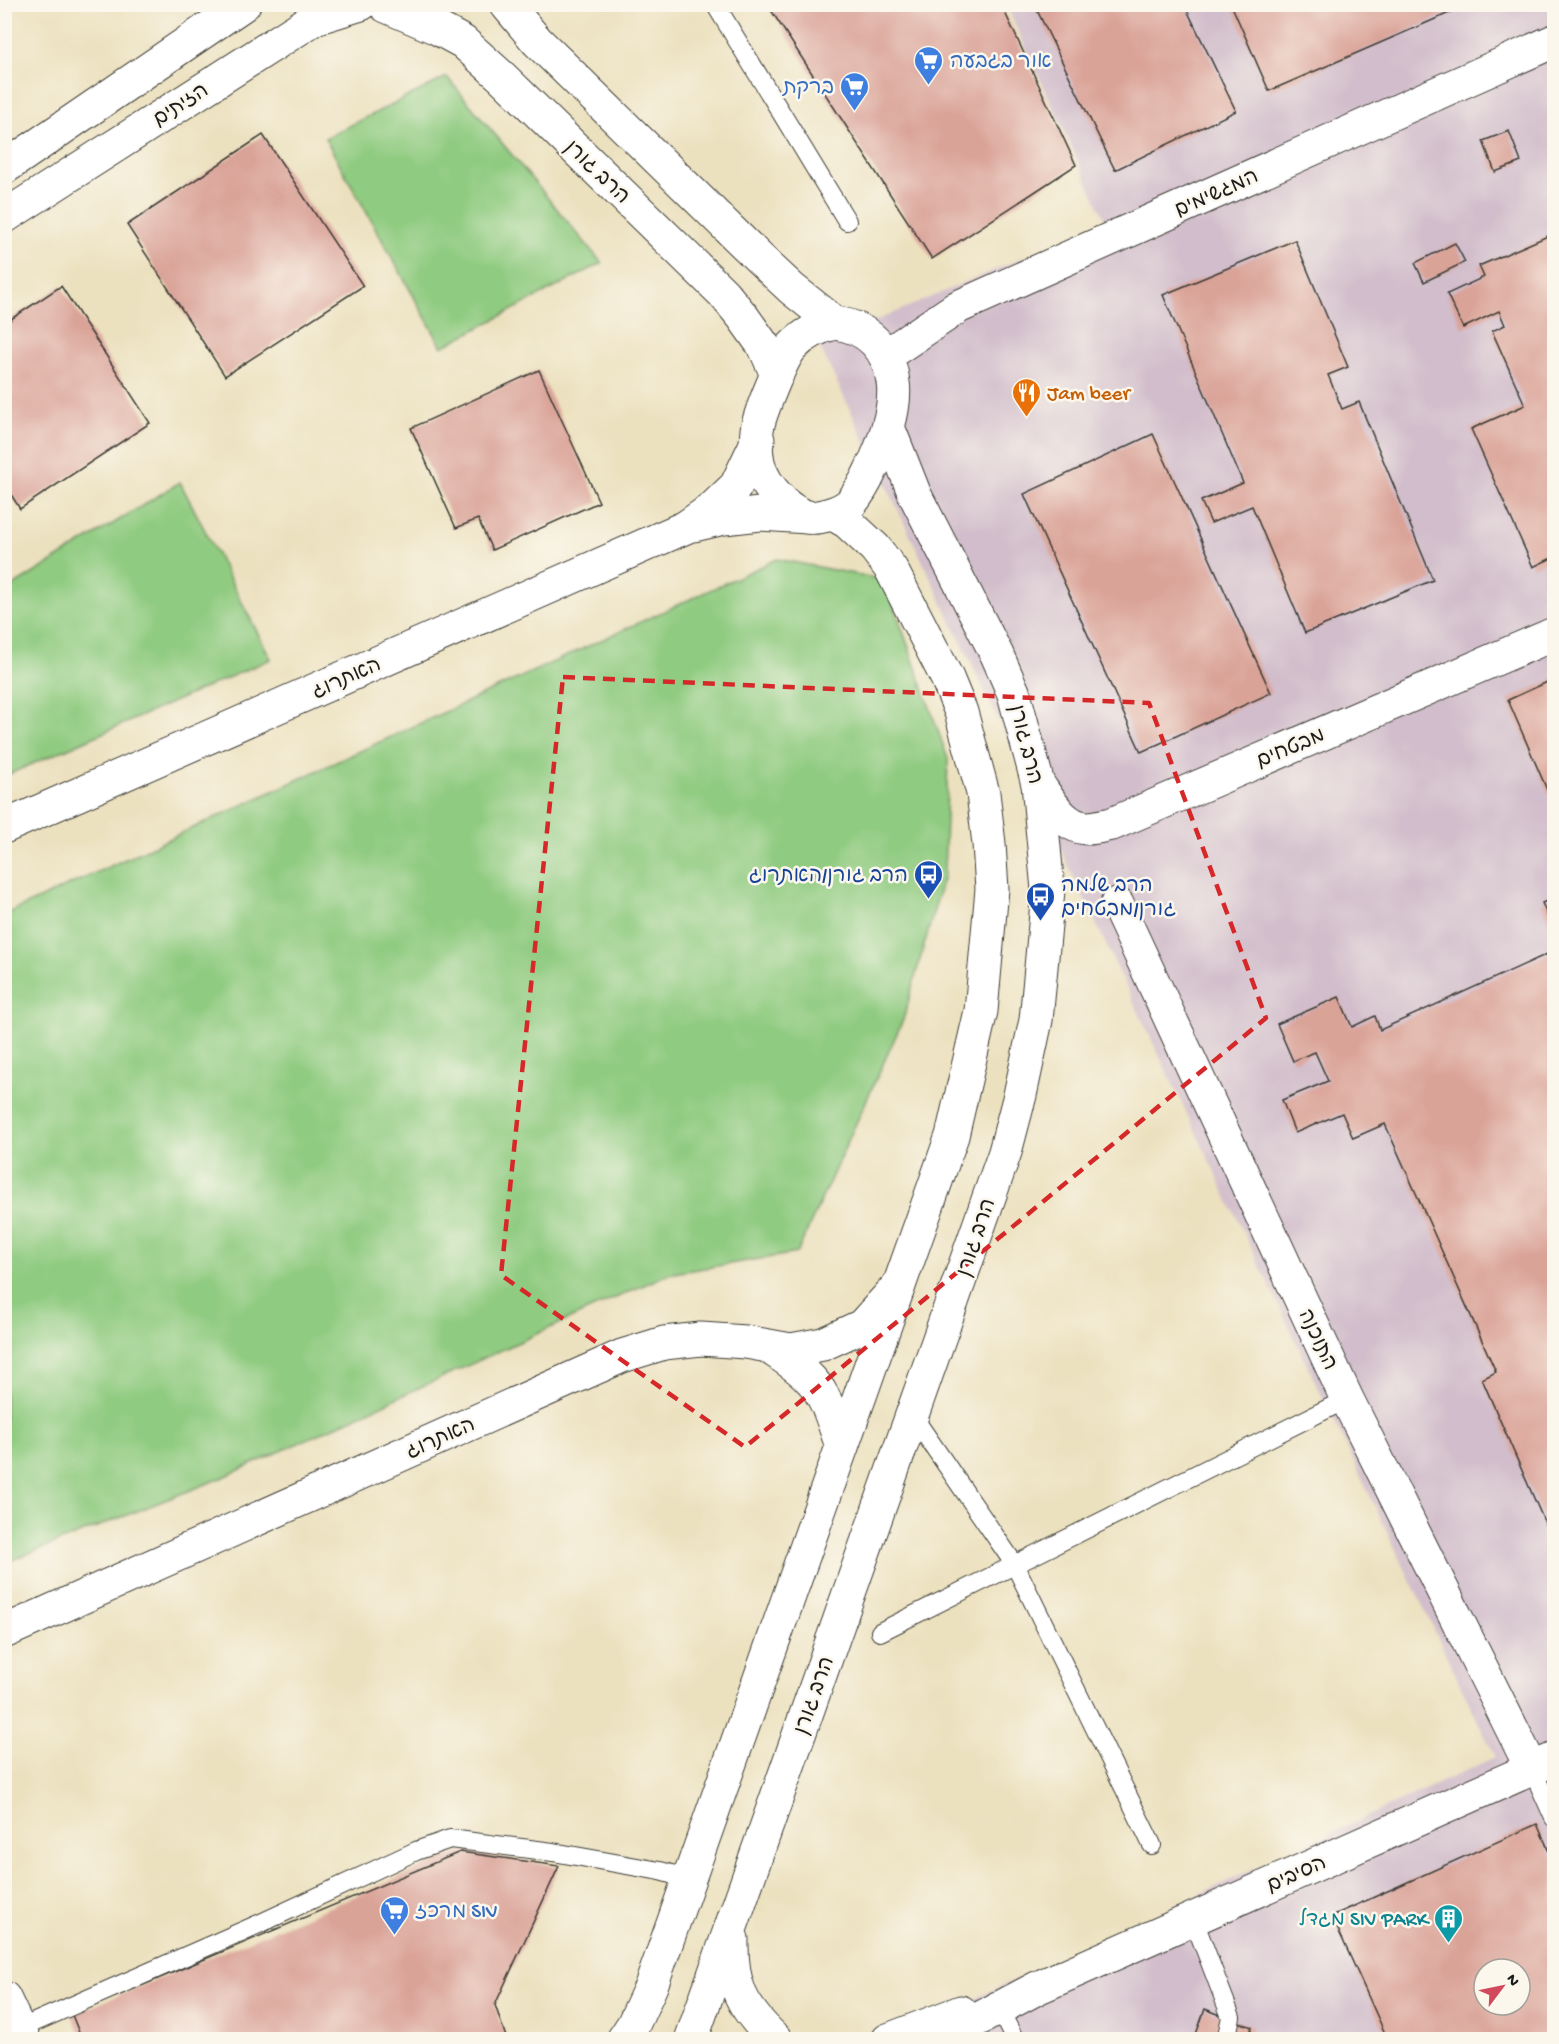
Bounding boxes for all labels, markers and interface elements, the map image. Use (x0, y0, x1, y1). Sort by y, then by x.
supermarket icon: אור בגבעה (913, 44, 945, 86)
place label: אור בגבעה (950, 51, 1051, 76)
supermarket icon: ברקת (839, 70, 871, 112)
place label: ברקת (782, 77, 834, 102)
street label: הזיתים (149, 80, 214, 134)
street label: הרב גורן (558, 136, 633, 211)
street label: המגשימים (1172, 166, 1263, 225)
restaurant icon: Jam beer (1010, 376, 1042, 418)
place label: Jam beer (1047, 383, 1131, 408)
street label: האתרוג (309, 654, 386, 706)
street label: הרב גורן (1002, 703, 1046, 787)
street label: מבטחים (1253, 725, 1330, 776)
bus stop icon: הרב גורן/האתרוג (913, 858, 945, 900)
place label: הרב גורן/האתרוג (749, 865, 908, 890)
place label: הרב שלמה גורן/מבטחים (1061, 873, 1176, 924)
bus stop icon: הרב שלמה גורן/מבטחים (1024, 880, 1056, 922)
street label: הרב גורן (953, 1196, 1003, 1281)
street label: התוכנה (1291, 1306, 1341, 1375)
street label: האתרוג (403, 1414, 480, 1466)
street label: הרב גורן (791, 1654, 842, 1739)
street label: הסיבים (1264, 1852, 1331, 1900)
supermarket icon: מרכז SIV (378, 1894, 410, 1936)
place label: מרכז SIV (415, 1901, 498, 1926)
building icon: מגדל SIV PARK (1433, 1902, 1465, 1944)
place label: מגדל SIV PARK (1299, 1907, 1430, 1934)
north arrow (1472, 1957, 1532, 2017)
text: N (1501, 1971, 1523, 1991)

